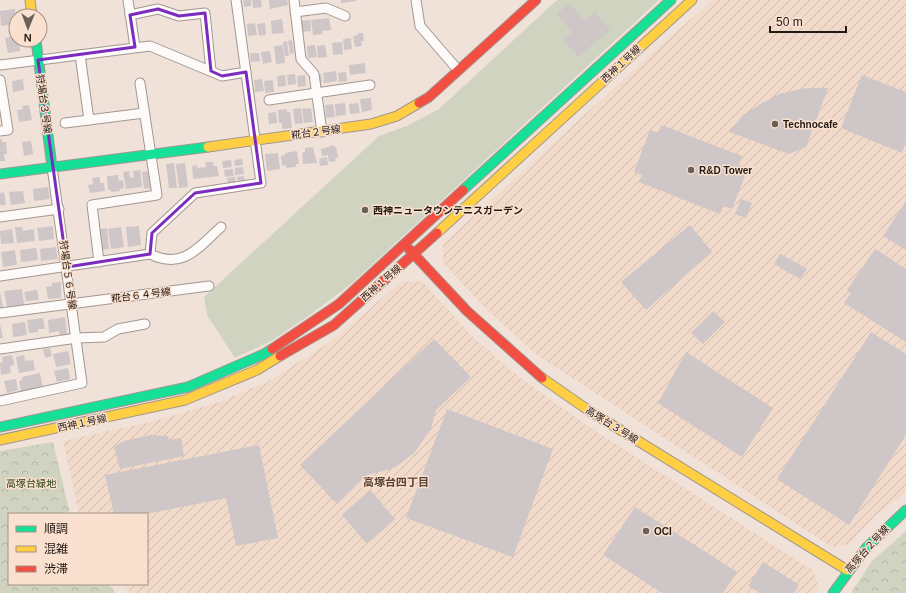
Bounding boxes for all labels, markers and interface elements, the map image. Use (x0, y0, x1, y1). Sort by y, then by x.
north arrow (8, 8, 48, 48)
scale bar (770, 8, 846, 34)
text: 50 m (776, 15, 803, 29)
text: N (24, 32, 32, 44)
street label: 西神１号線 (599, 43, 643, 85)
street label: 狩場台３号線 (34, 74, 54, 134)
marker: Technocafe (770, 119, 780, 129)
place label: Technocafe (783, 119, 838, 130)
street label: 糀台２号線 (290, 123, 342, 141)
marker: R&D Tower (686, 165, 696, 175)
place label: R&D Tower (699, 165, 752, 176)
marker: 西神ニュータウンテニスガーデン (360, 205, 370, 215)
place label: 西神ニュータウンテニスガーデン (373, 205, 523, 216)
street label: 狩場台５６号線 (58, 240, 78, 310)
street label: 西神１号線 (359, 262, 403, 304)
street label: 糀台６４号線 (111, 286, 171, 304)
street label: 高塚台３号線 (584, 404, 640, 446)
street label: 西神１号線 (56, 412, 108, 434)
district label: 高塚台四丁目 (363, 476, 429, 488)
park label: 高塚台緑地 (6, 478, 57, 489)
legend (8, 513, 148, 585)
text: 順調 (44, 522, 68, 536)
street label: 高塚台２号線 (843, 523, 891, 575)
marker: OCI (641, 526, 651, 536)
place label: OCI (654, 526, 672, 537)
text: 混雑 (44, 542, 68, 556)
text: 渋滞 (44, 562, 68, 576)

